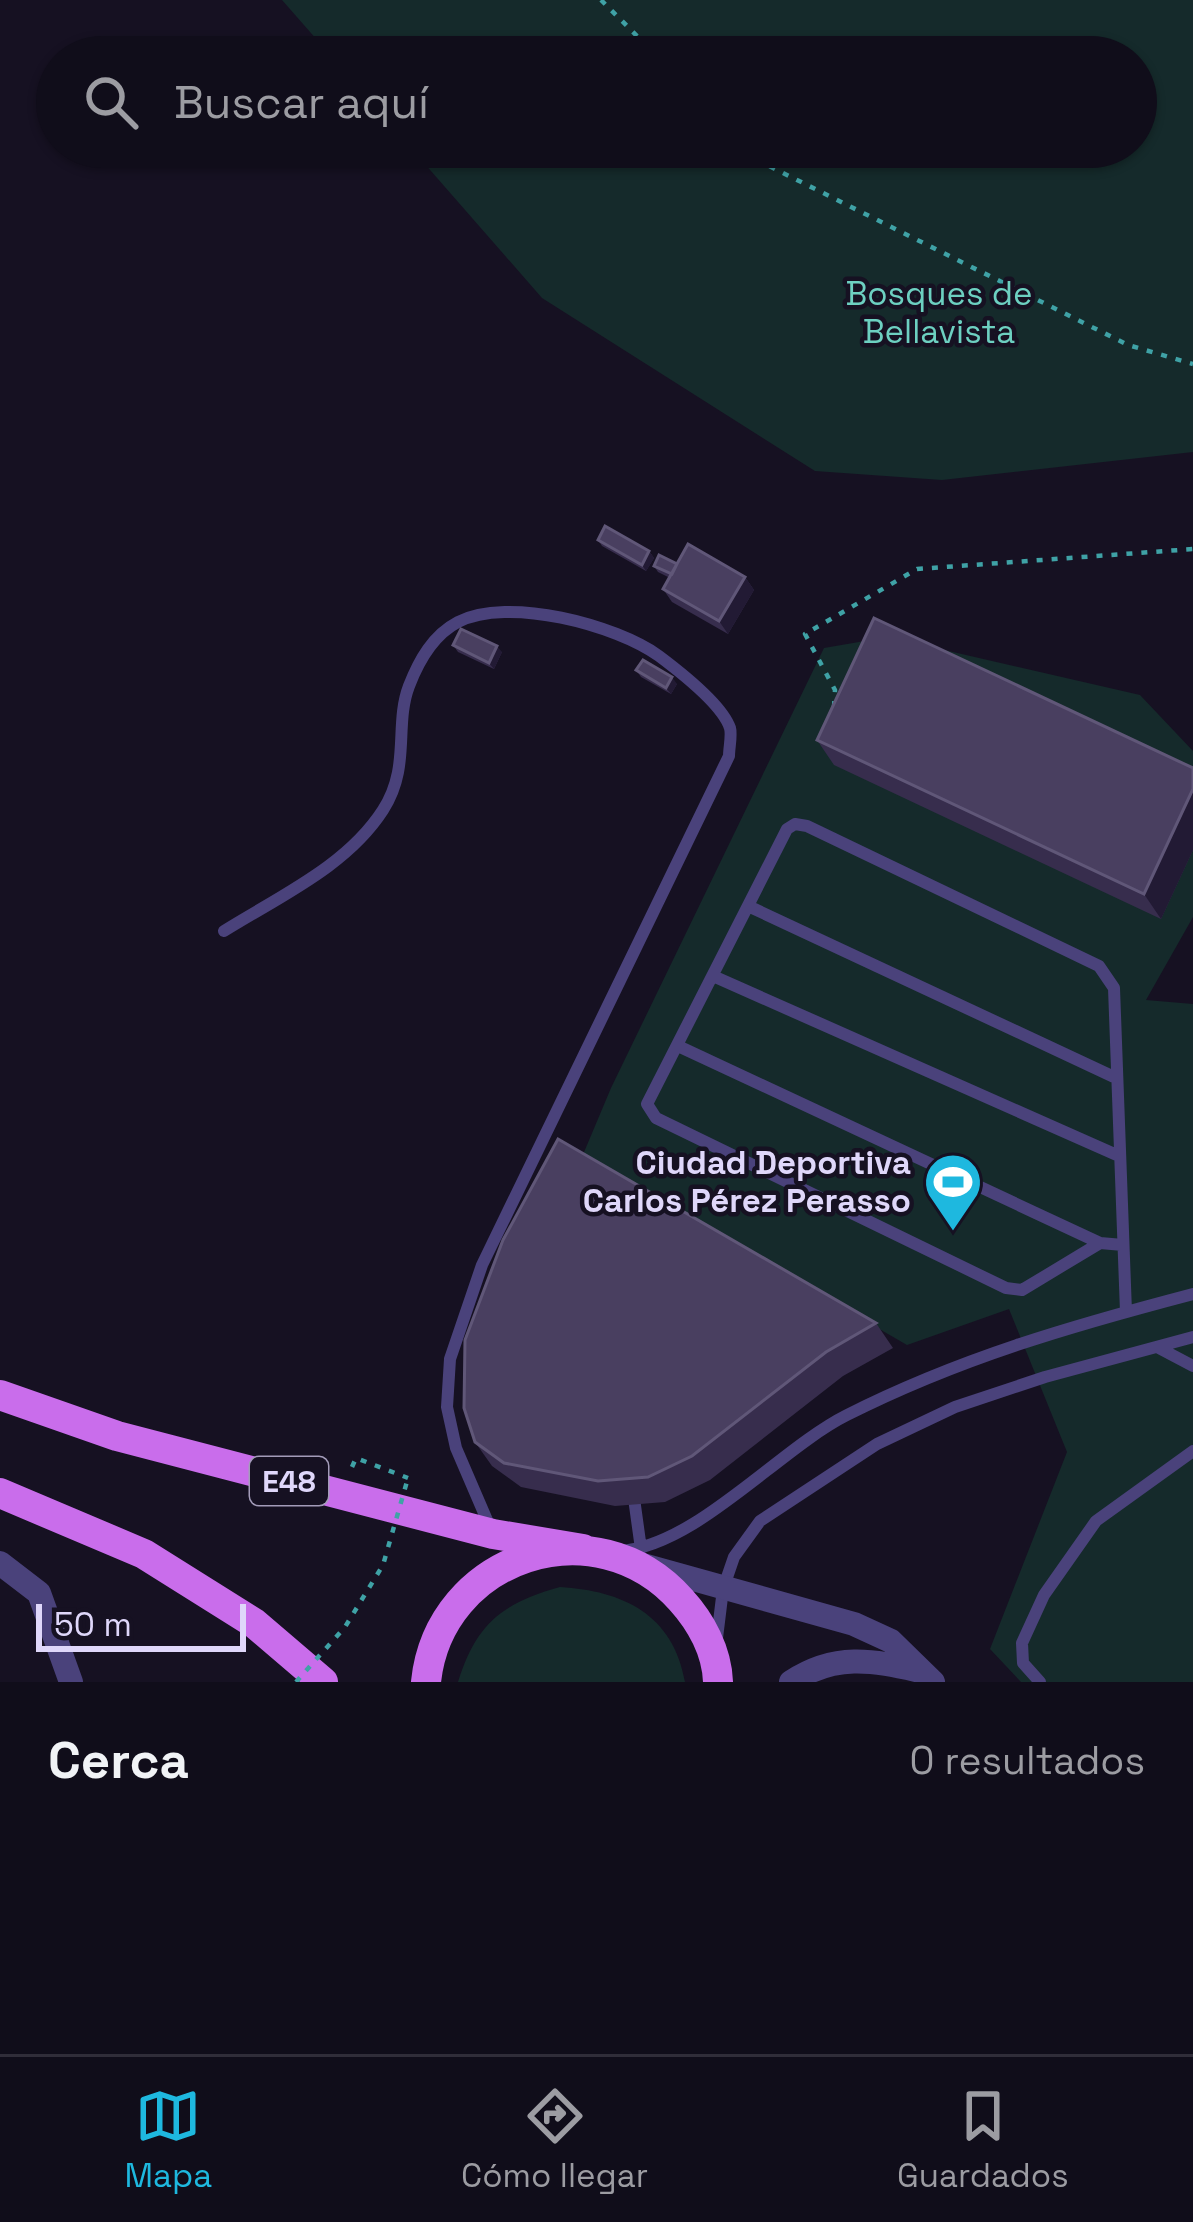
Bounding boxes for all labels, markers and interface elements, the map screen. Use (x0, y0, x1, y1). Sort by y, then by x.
search box (36, 36, 1157, 168)
icon: search (78, 69, 144, 135)
text: Buscar aquí (174, 74, 429, 131)
park label: Bosques de Bellavista (845, 273, 1033, 353)
place label: Ciudad Deportiva Carlos Pérez Perasso (583, 1142, 911, 1222)
sports icon: Ciudad Deportiva Carlos Pérez Perasso (922, 1151, 984, 1233)
road number: E48 (250, 1457, 328, 1505)
scale bar (36, 1598, 246, 1651)
text: 50 m (54, 1604, 132, 1646)
text: Cerca (48, 1728, 189, 1793)
text: 0 resultados (909, 1736, 1145, 1785)
tab: Mapa (124, 2083, 212, 2197)
tab: Cómo llegar (461, 2083, 648, 2197)
tab: Guardados (897, 2083, 1069, 2197)

